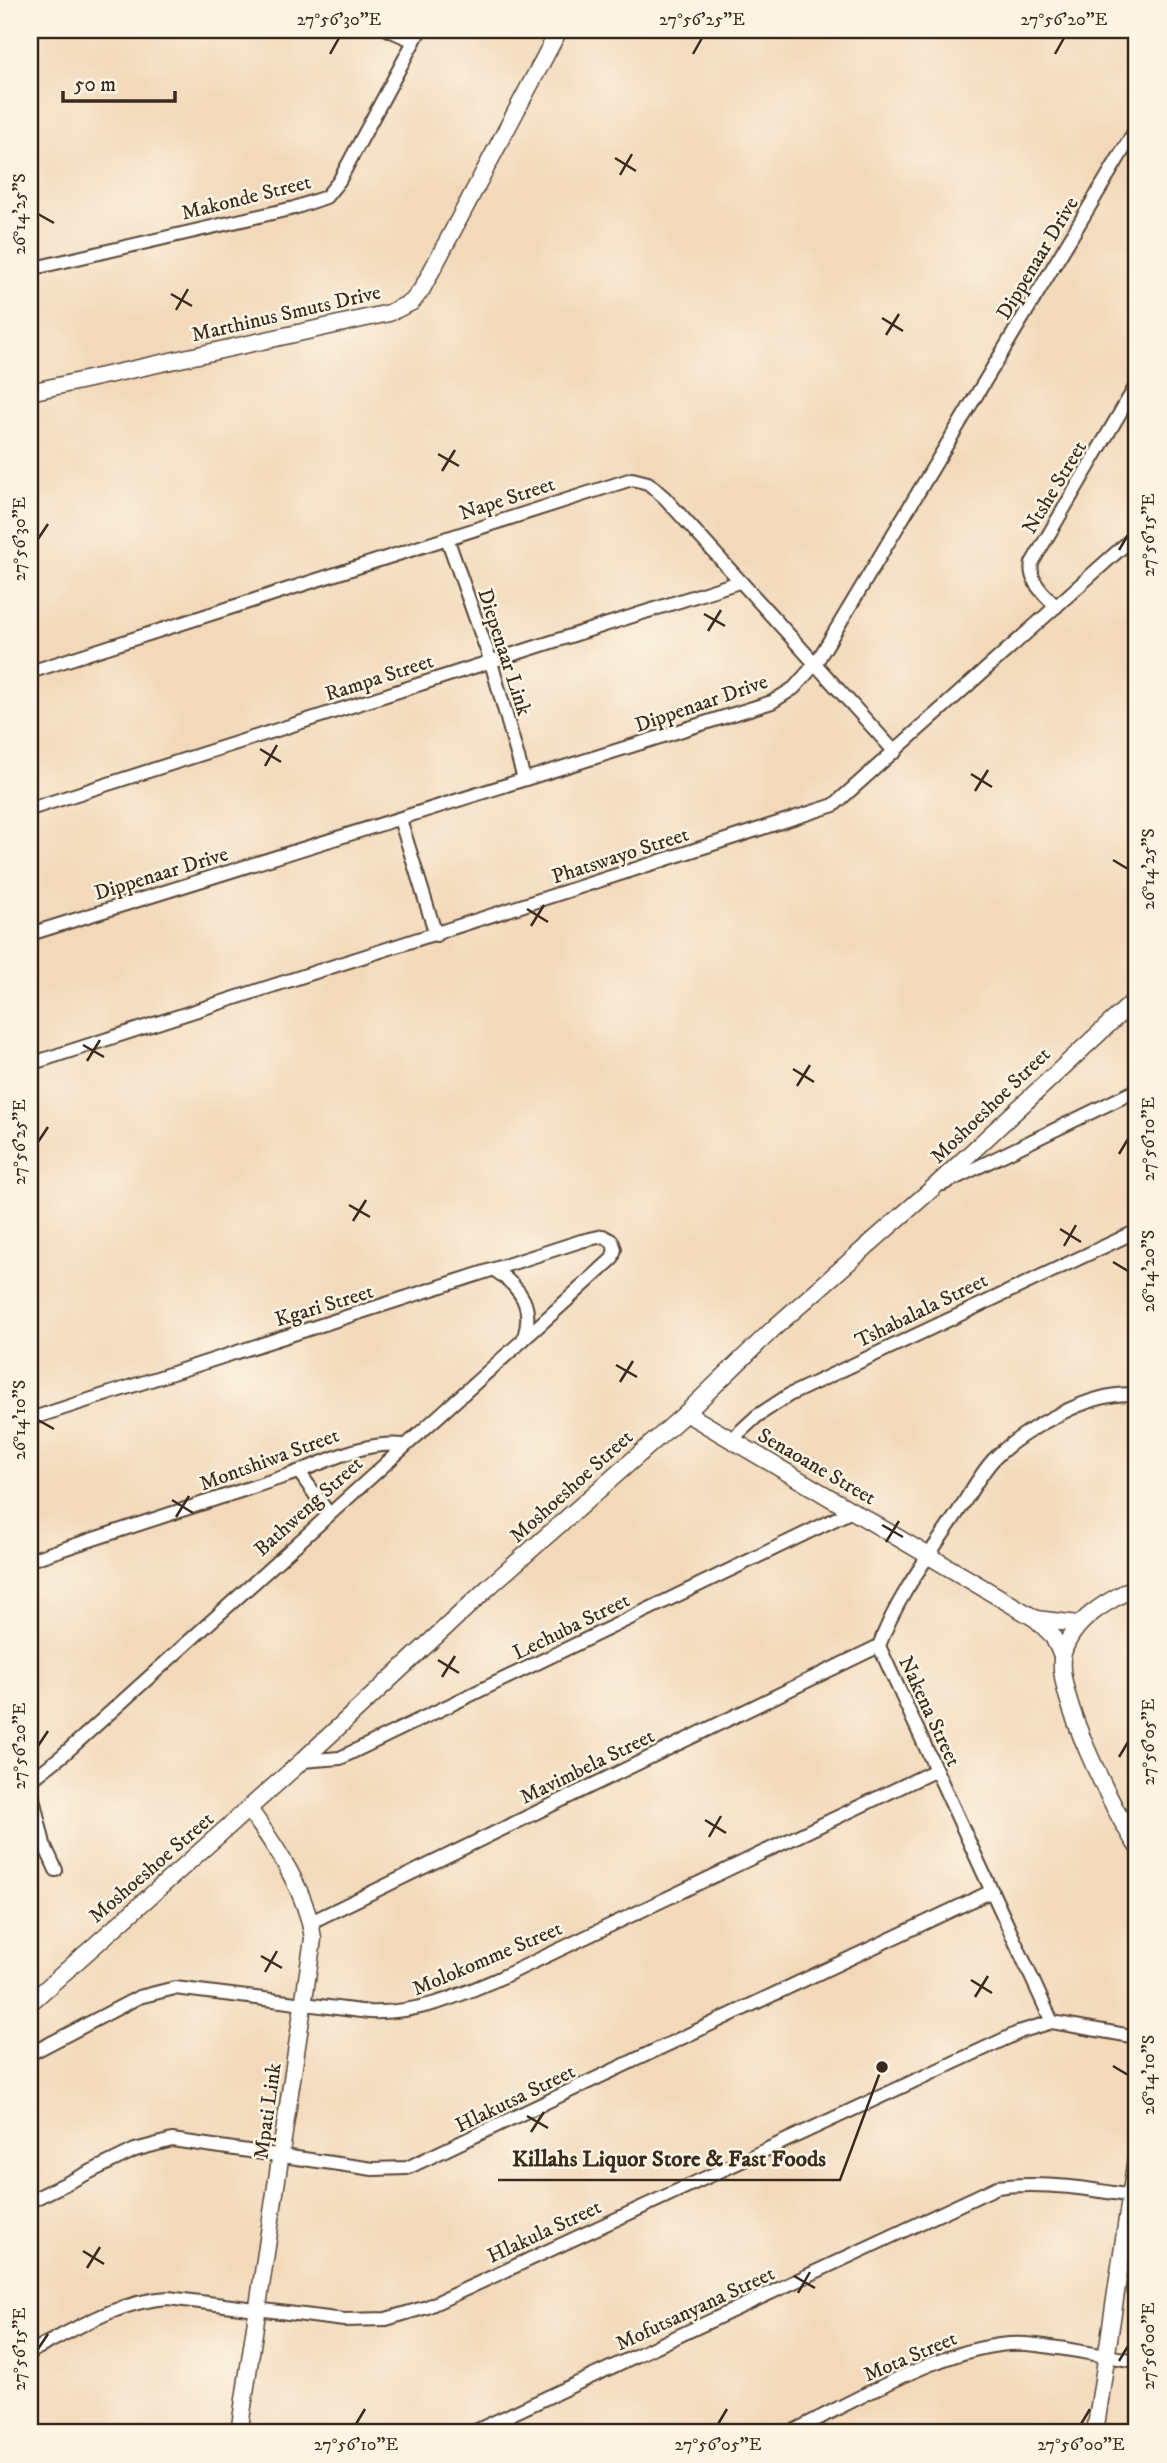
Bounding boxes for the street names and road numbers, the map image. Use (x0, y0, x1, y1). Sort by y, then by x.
street label: Makonde Street (179, 169, 314, 227)
street label: Dippenaar Drive (991, 192, 1085, 325)
street label: Marthinus Smuts Drive (189, 279, 384, 348)
street label: Ntshe Street (1017, 436, 1093, 539)
street label: Nape Street (456, 471, 559, 527)
street label: Diepenaar Link (471, 585, 537, 720)
street label: Rampa Street (322, 648, 437, 708)
street label: Dippenaar Drive (632, 669, 771, 739)
street label: Phatswayo Street (549, 822, 692, 890)
street label: Dippenaar Drive (91, 841, 232, 907)
street label: Moshoeshoe Street (925, 1042, 1056, 1170)
street label: Tshabalala Street (851, 1267, 992, 1354)
street label: Kgari Street (272, 1279, 377, 1333)
street label: Senaoane Street (753, 1422, 881, 1511)
street label: Montshiwa Street (196, 1423, 343, 1497)
street label: Moshoeshoe Street (505, 1424, 639, 1549)
street label: Bathweng Street (249, 1451, 369, 1562)
street label: Lechuba Street (509, 1587, 634, 1666)
street label: Nakena Street (892, 1652, 966, 1771)
street label: Mavimbela Street (516, 1723, 659, 1811)
street label: Moshoeshoe Street (84, 1806, 220, 1929)
street label: Molokomme Street (409, 1916, 566, 2002)
street label: Hlakutsa Street (451, 2059, 580, 2139)
street label: Mpati Link (248, 2061, 288, 2161)
street label: Hlakula Street (483, 2194, 606, 2270)
street label: Mofutsanyana Street (612, 2261, 779, 2357)
street label: Mota Street (860, 2326, 961, 2388)

